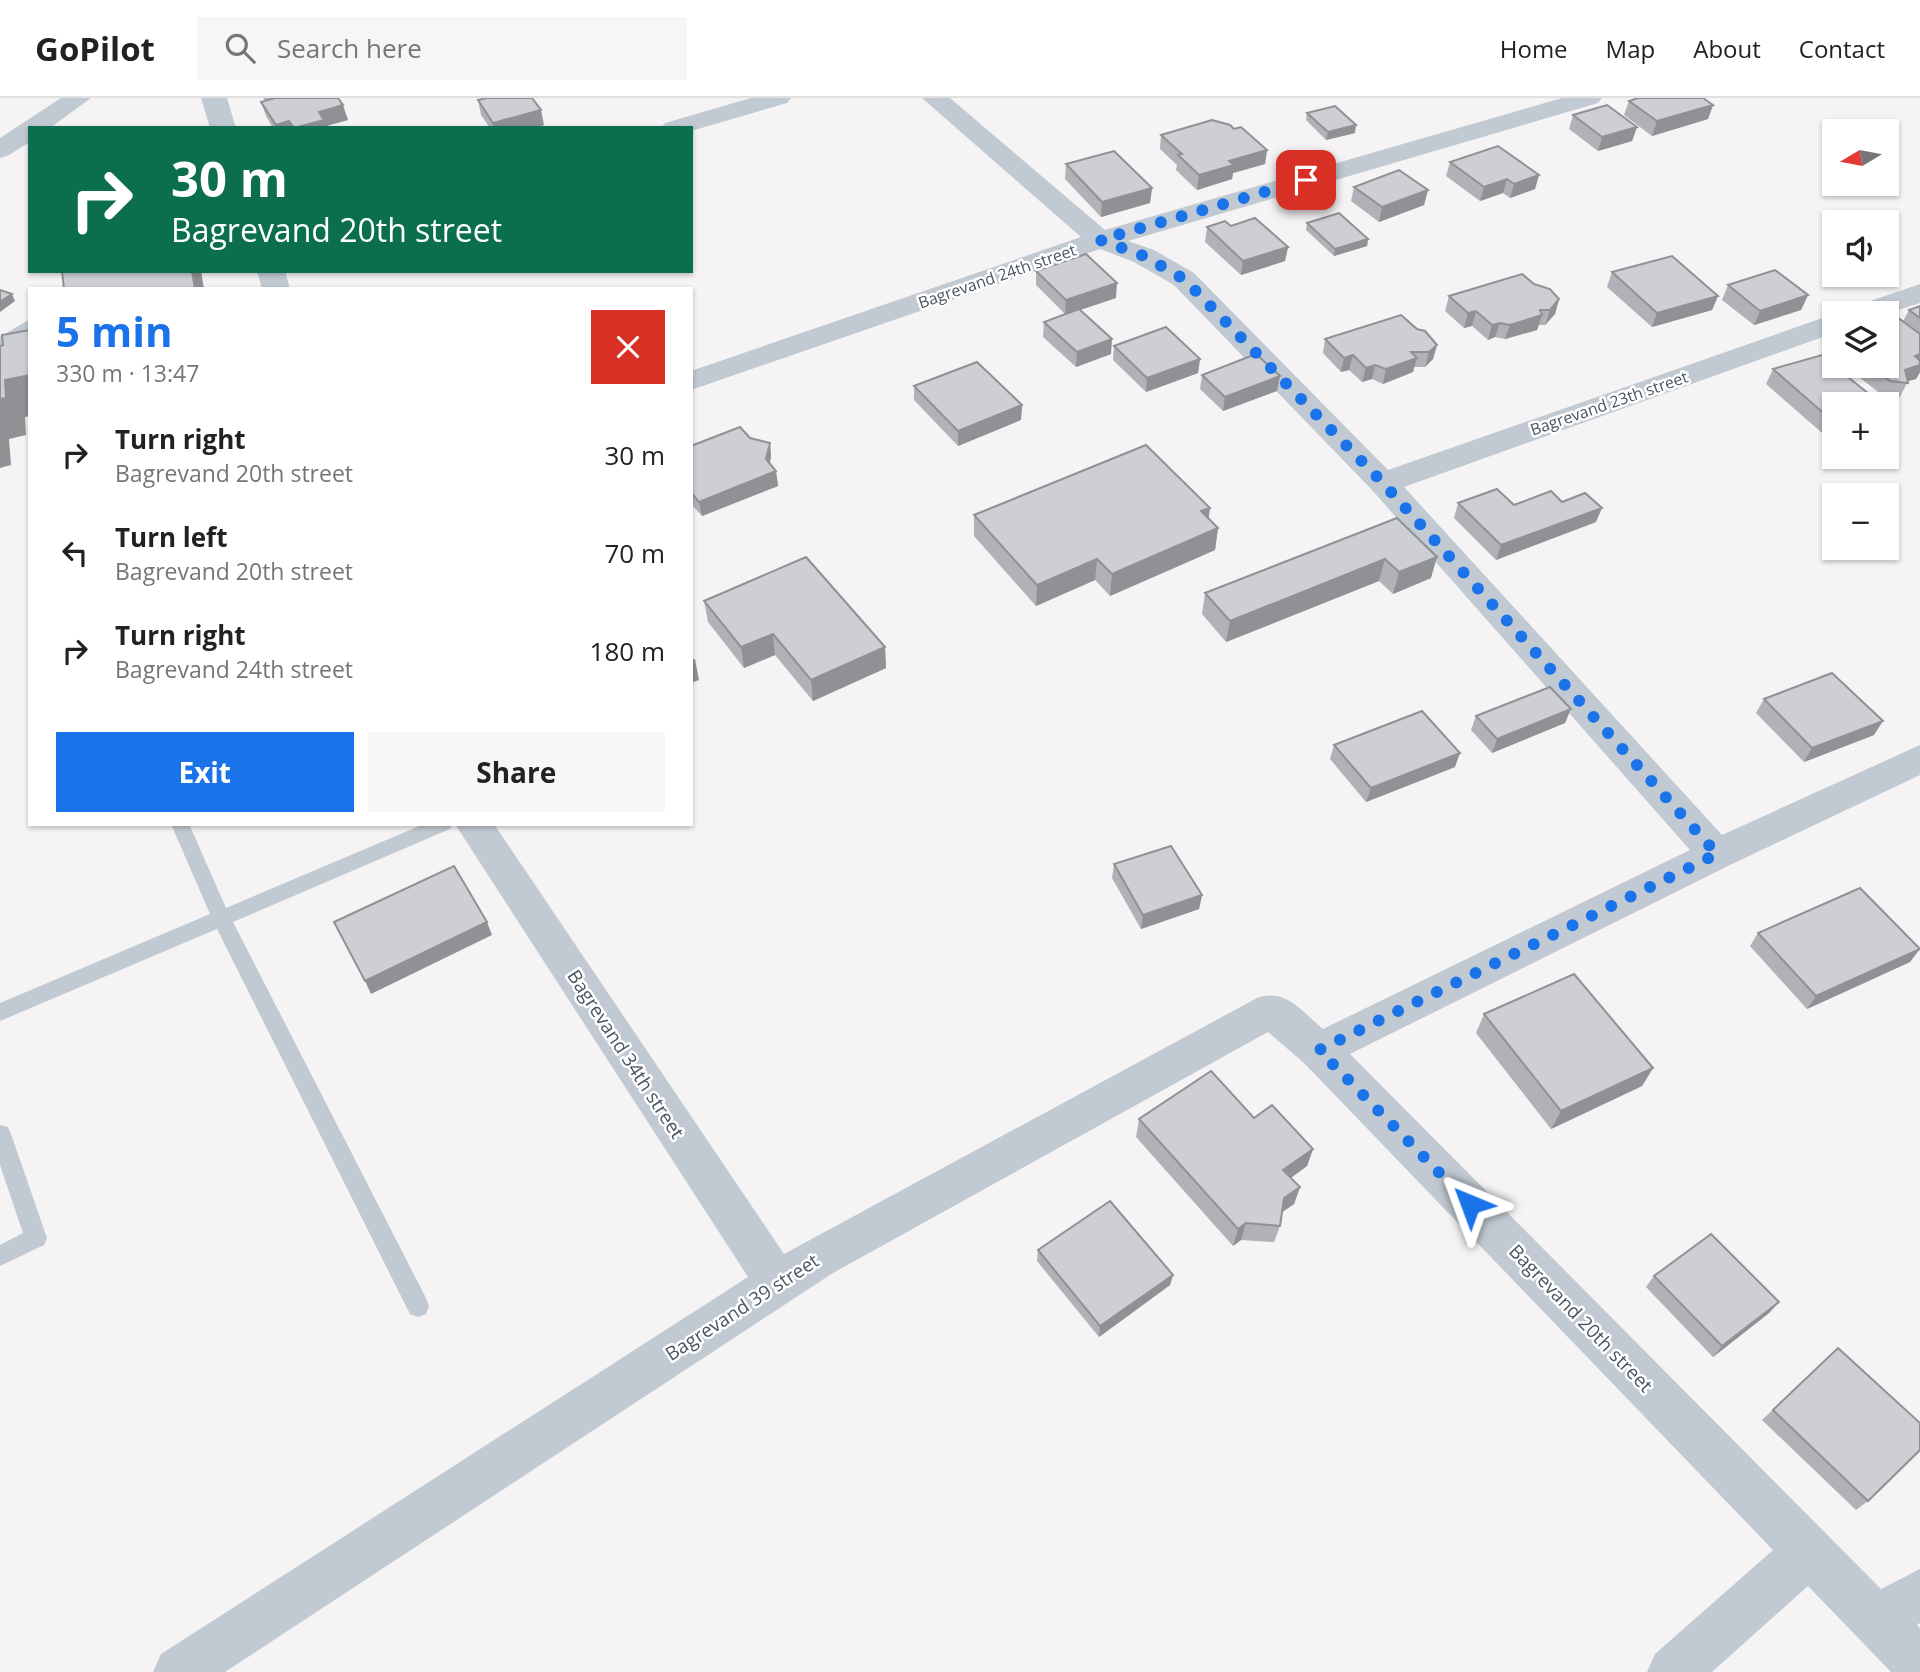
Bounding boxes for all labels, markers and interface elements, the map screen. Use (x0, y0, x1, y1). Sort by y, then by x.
search box (197, 17, 687, 80)
text: GoPilot (35, 26, 155, 71)
icon: search (221, 29, 259, 67)
text: Search here (277, 30, 422, 66)
text: Home (1500, 32, 1568, 65)
text: Map (1606, 32, 1655, 65)
text: About (1693, 32, 1761, 65)
text: Contact (1799, 32, 1885, 65)
north arrow (1822, 119, 1899, 196)
map controls (1822, 119, 1899, 560)
text: 30 m (171, 145, 288, 211)
pin (1276, 150, 1336, 210)
icon: right (56, 154, 147, 245)
icon: arrive (1287, 161, 1325, 199)
text: Bagrevand 20th street (171, 208, 502, 251)
button: sound (1822, 210, 1899, 287)
street label: Bagrevand 24th street (915, 239, 1079, 313)
button: layers (1822, 301, 1899, 378)
text: 5 min (56, 302, 173, 359)
button: close (591, 310, 665, 384)
text: 330 m · 13:47 (56, 357, 199, 389)
street label: Bagrevand 23th street (1527, 366, 1691, 440)
button: + (1822, 392, 1899, 469)
text: Turn right (115, 421, 246, 457)
icon: right (56, 436, 94, 474)
text: 30 m (604, 437, 665, 473)
text: Bagrevand 20th street (115, 457, 353, 489)
button: − (1822, 483, 1899, 560)
text: Turn left (115, 519, 227, 555)
icon: left (56, 534, 94, 572)
text: 70 m (604, 535, 665, 571)
text: Bagrevand 20th street (115, 555, 353, 587)
text: Turn right (115, 617, 246, 653)
icon: right (56, 632, 94, 670)
text: 180 m (590, 633, 665, 669)
text: Bagrevand 24th street (115, 653, 353, 685)
button: Exit (56, 732, 354, 812)
button: Share (368, 732, 665, 812)
street label: Bagrevand 34th street (562, 964, 691, 1144)
position arrow (1433, 1167, 1507, 1241)
street label: Bagrevand 20th street (1503, 1238, 1659, 1398)
street label: Bagrevand 39 street (660, 1247, 824, 1366)

